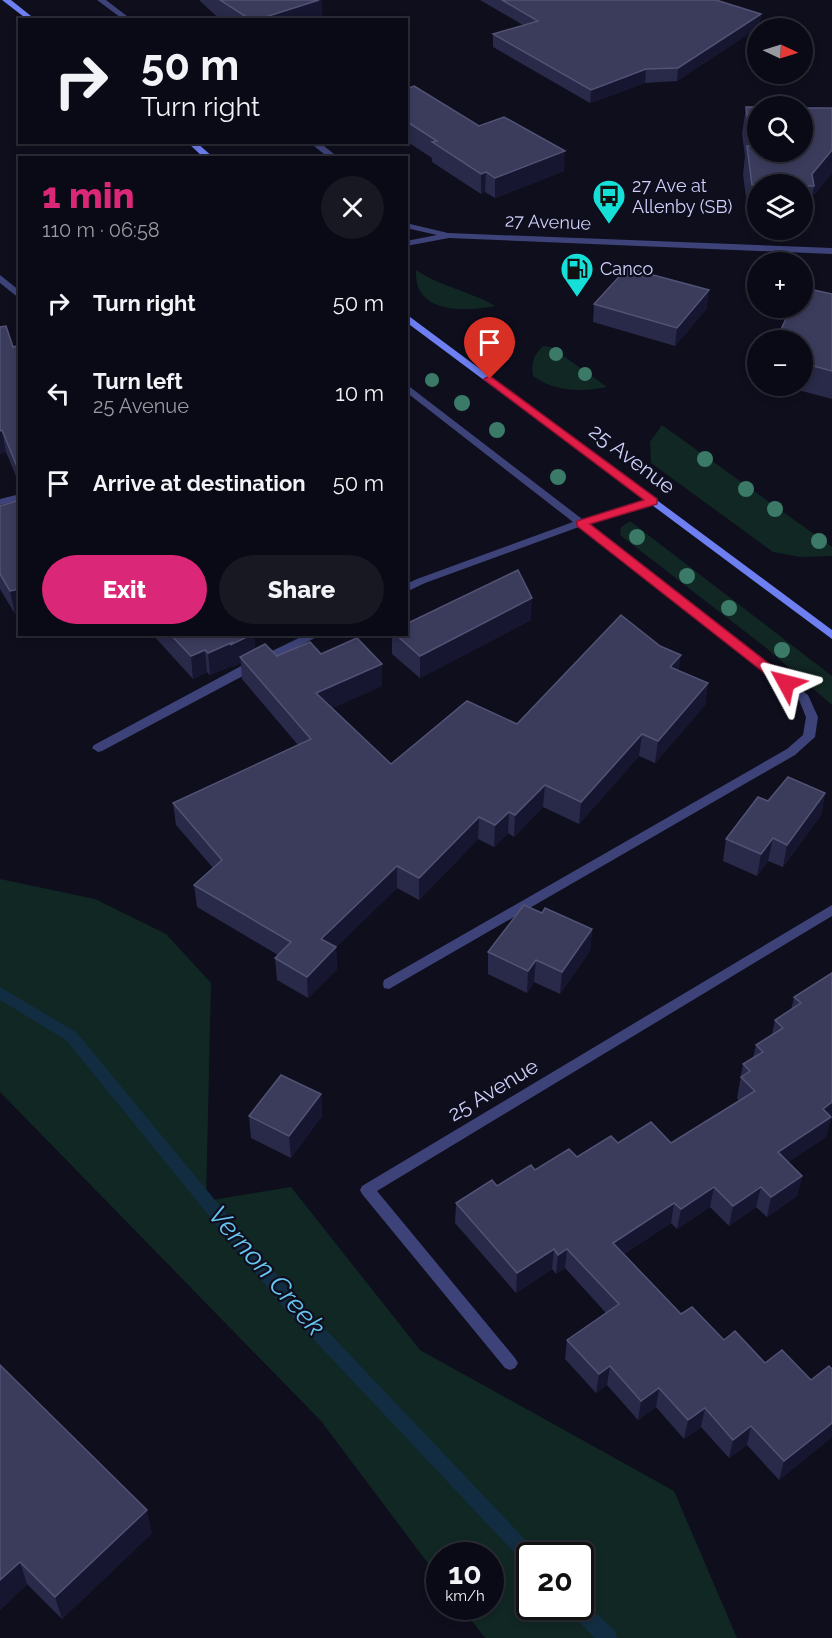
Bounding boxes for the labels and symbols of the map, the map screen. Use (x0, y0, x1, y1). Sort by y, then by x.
north arrow (747, 18, 813, 84)
place label: 27 Ave at Allenby (SB) (632, 175, 732, 217)
bus stop icon: 27 Ave at Allenby (SB) (591, 178, 627, 225)
street label: 27 Avenue (505, 210, 592, 234)
fuel station icon: Canco (559, 251, 595, 298)
place label: Canco (600, 258, 653, 279)
pin (464, 317, 515, 379)
street label: 25 Avenue (585, 418, 680, 499)
position arrow (754, 651, 818, 715)
street label: 25 Avenue (443, 1053, 542, 1126)
water label: Vernon Creek (203, 1199, 332, 1342)
speed limit sign: 20 (516, 1542, 594, 1620)

